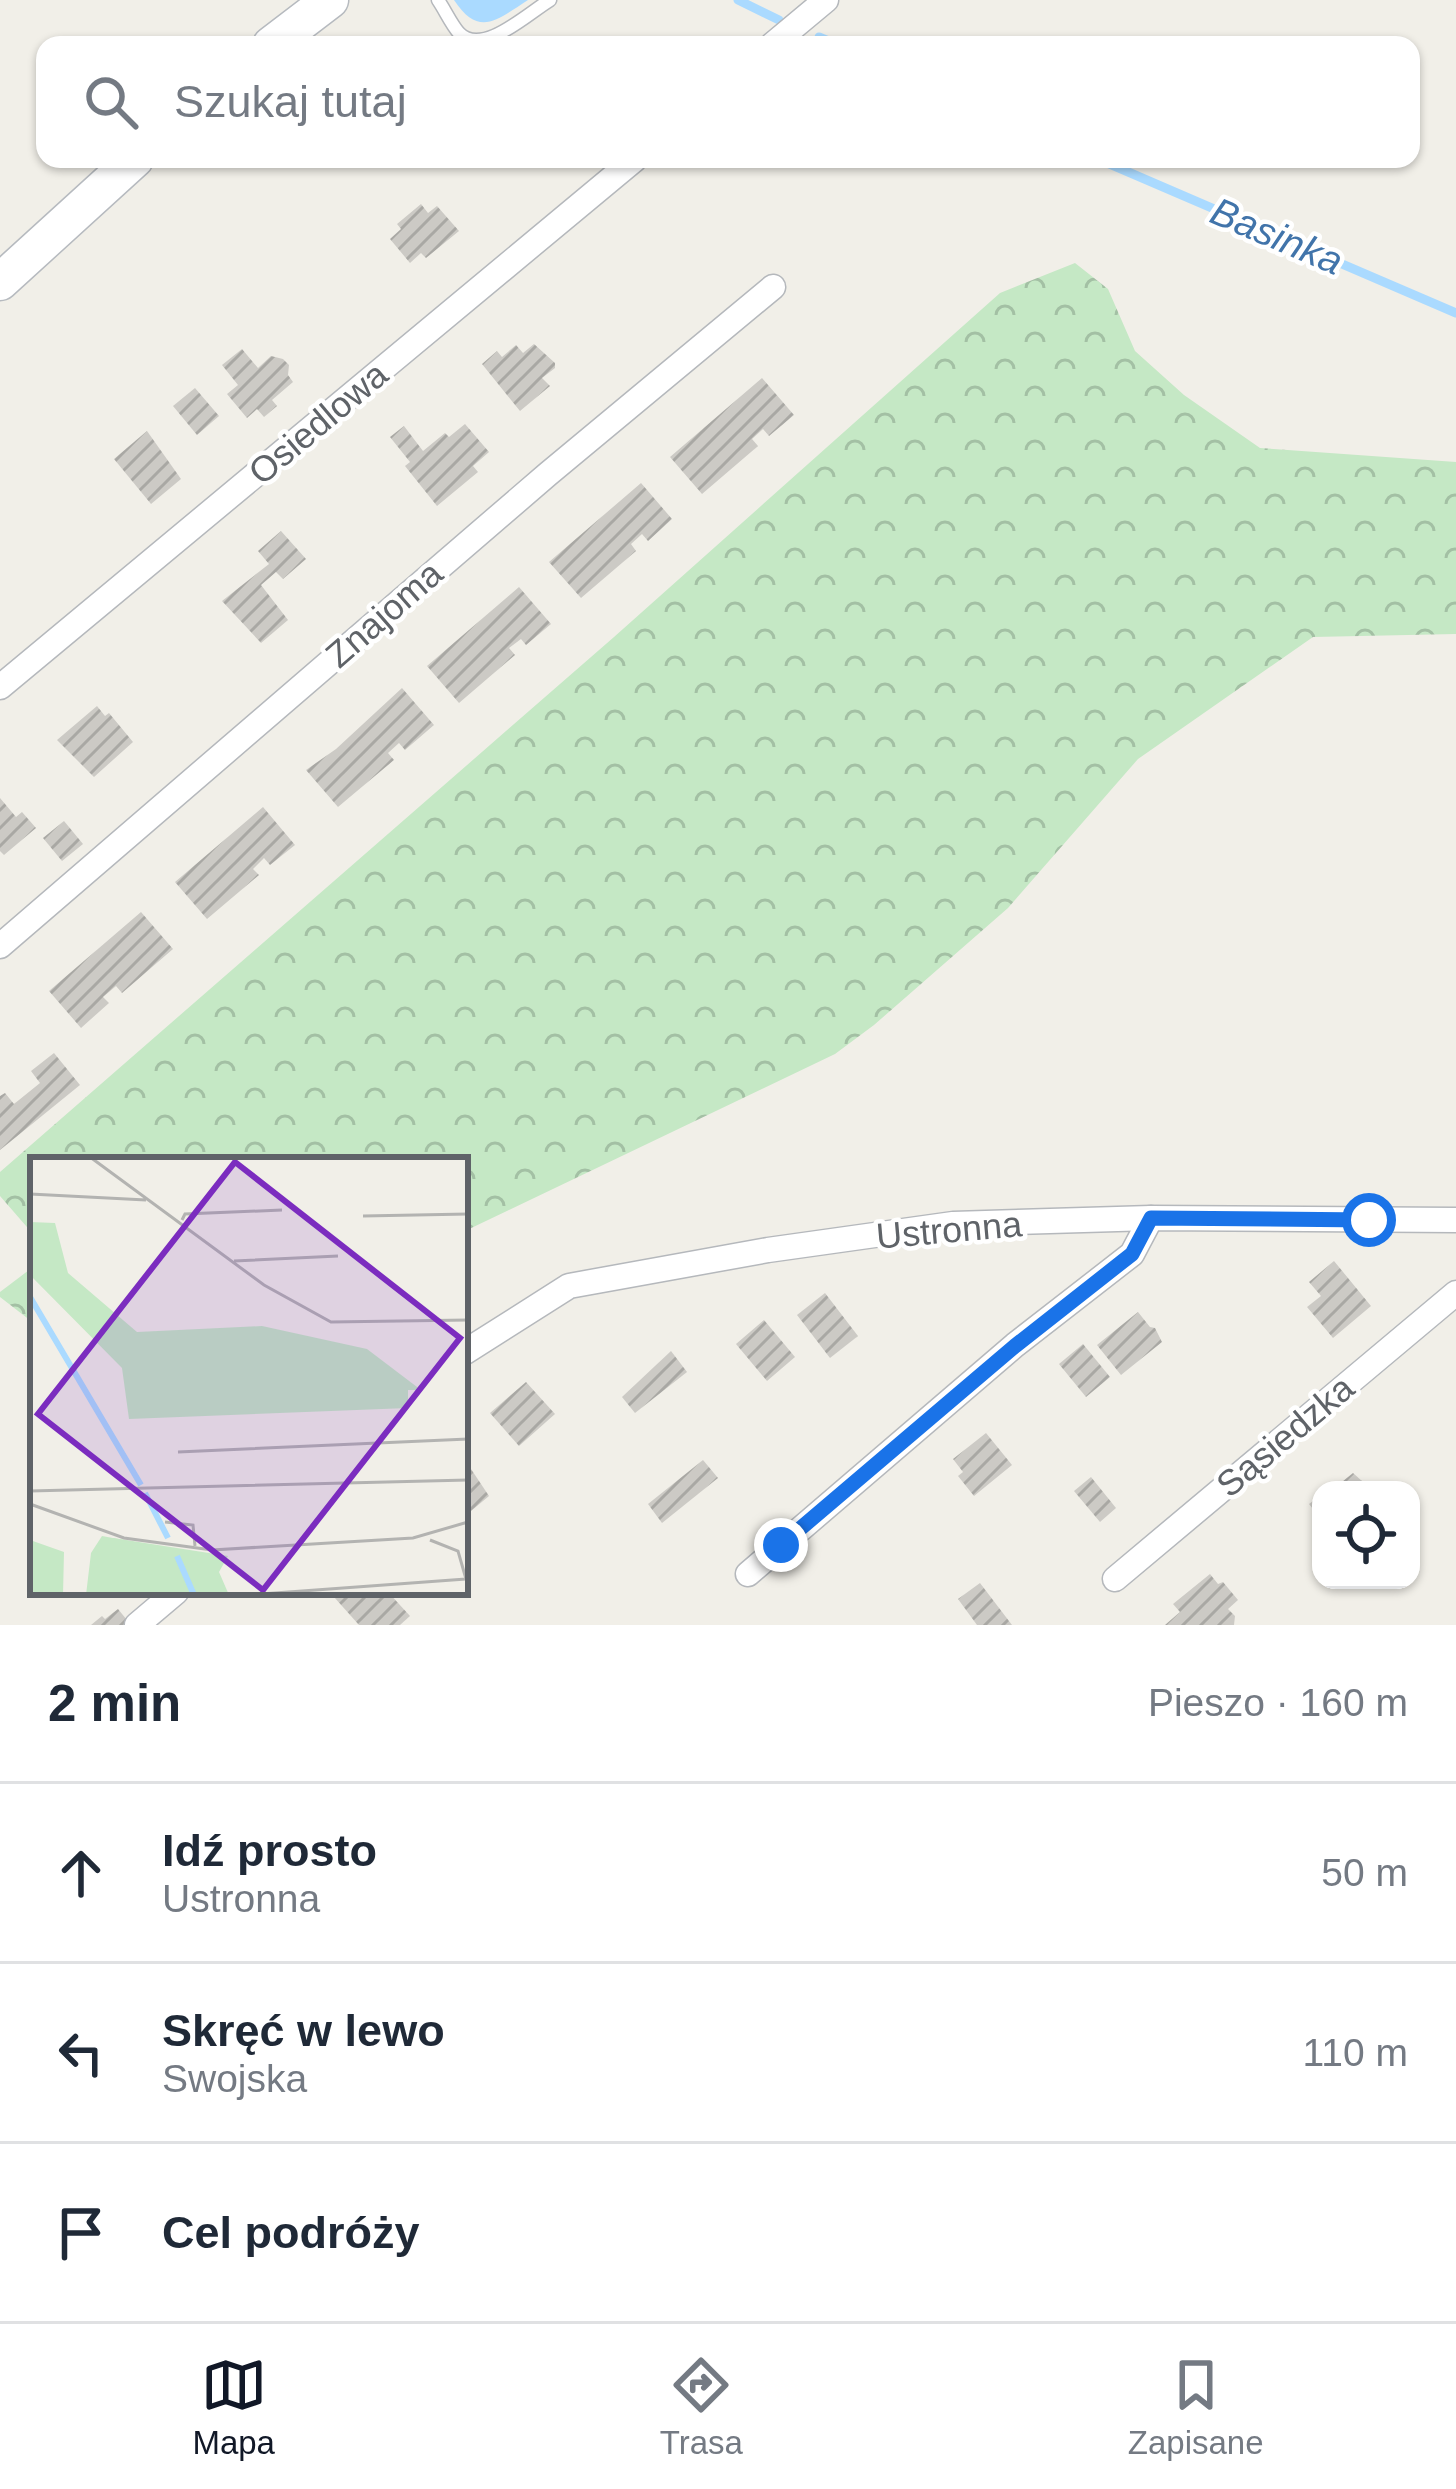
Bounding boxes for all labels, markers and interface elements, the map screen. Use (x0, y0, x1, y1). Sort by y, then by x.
search box (36, 36, 1420, 168)
icon: search (78, 69, 144, 135)
text: Szukaj tutaj (174, 76, 407, 127)
water label: Basinka (1205, 189, 1349, 283)
street label: Osiedlowa (240, 353, 396, 493)
street label: Znajoma (318, 552, 451, 675)
inset map (30, 1157, 468, 1595)
route start (1342, 1193, 1396, 1247)
street label: Ustronna (874, 1203, 1025, 1257)
street label: Sąsiedzka (1208, 1366, 1363, 1505)
map controls (1312, 1481, 1420, 1589)
button: locate (1312, 1481, 1420, 1589)
route end (754, 1518, 808, 1572)
text: 2 min (48, 1675, 181, 1732)
text: Pieszo · 160 m (1148, 1681, 1408, 1724)
text: Idź prosto (162, 1825, 377, 1876)
icon: ahead (48, 1840, 114, 1906)
text: 50 m (1321, 1851, 1408, 1894)
text: Ustronna (162, 1877, 320, 1920)
text: Skręć w lewo (162, 2005, 445, 2056)
icon: left (48, 2020, 114, 2086)
text: 110 m (1303, 2031, 1408, 2074)
text: Swojska (162, 2057, 307, 2100)
icon: arrive (48, 2200, 114, 2266)
text: Cel podróży (162, 2207, 420, 2258)
tab: Mapa (192, 2352, 275, 2462)
tab: Trasa (660, 2352, 743, 2462)
tab: Zapisane (1128, 2352, 1264, 2462)

